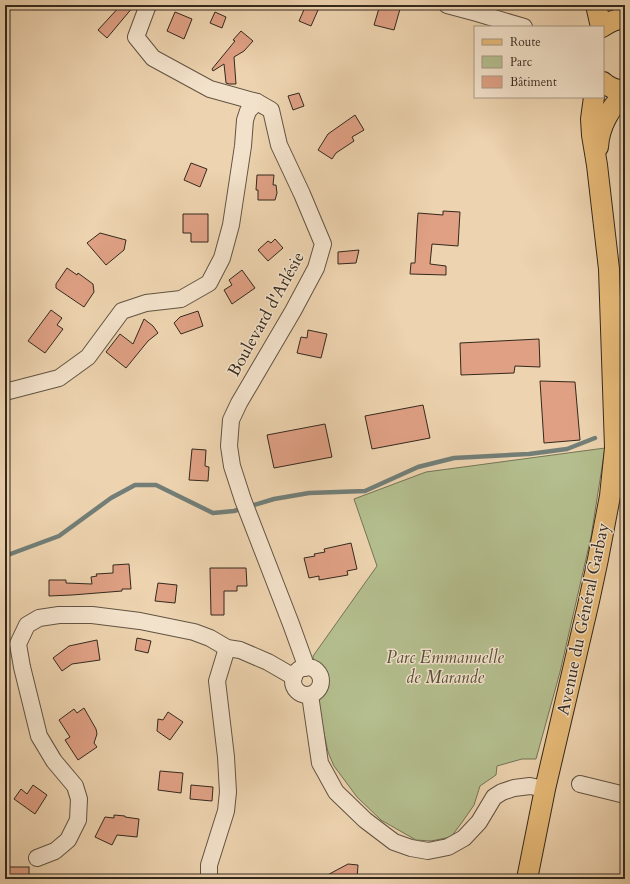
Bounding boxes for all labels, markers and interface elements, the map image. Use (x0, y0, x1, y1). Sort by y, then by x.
legend (474, 26, 604, 98)
text: Route (510, 34, 541, 50)
text: Parc (510, 54, 533, 70)
text: Bâtiment (510, 74, 557, 90)
street label: Boulevard d'Arlésie (222, 248, 310, 380)
street label: Avenue du Général Garbay (551, 521, 615, 717)
park label: Parc Emmanuelle de Marande (386, 646, 504, 689)

